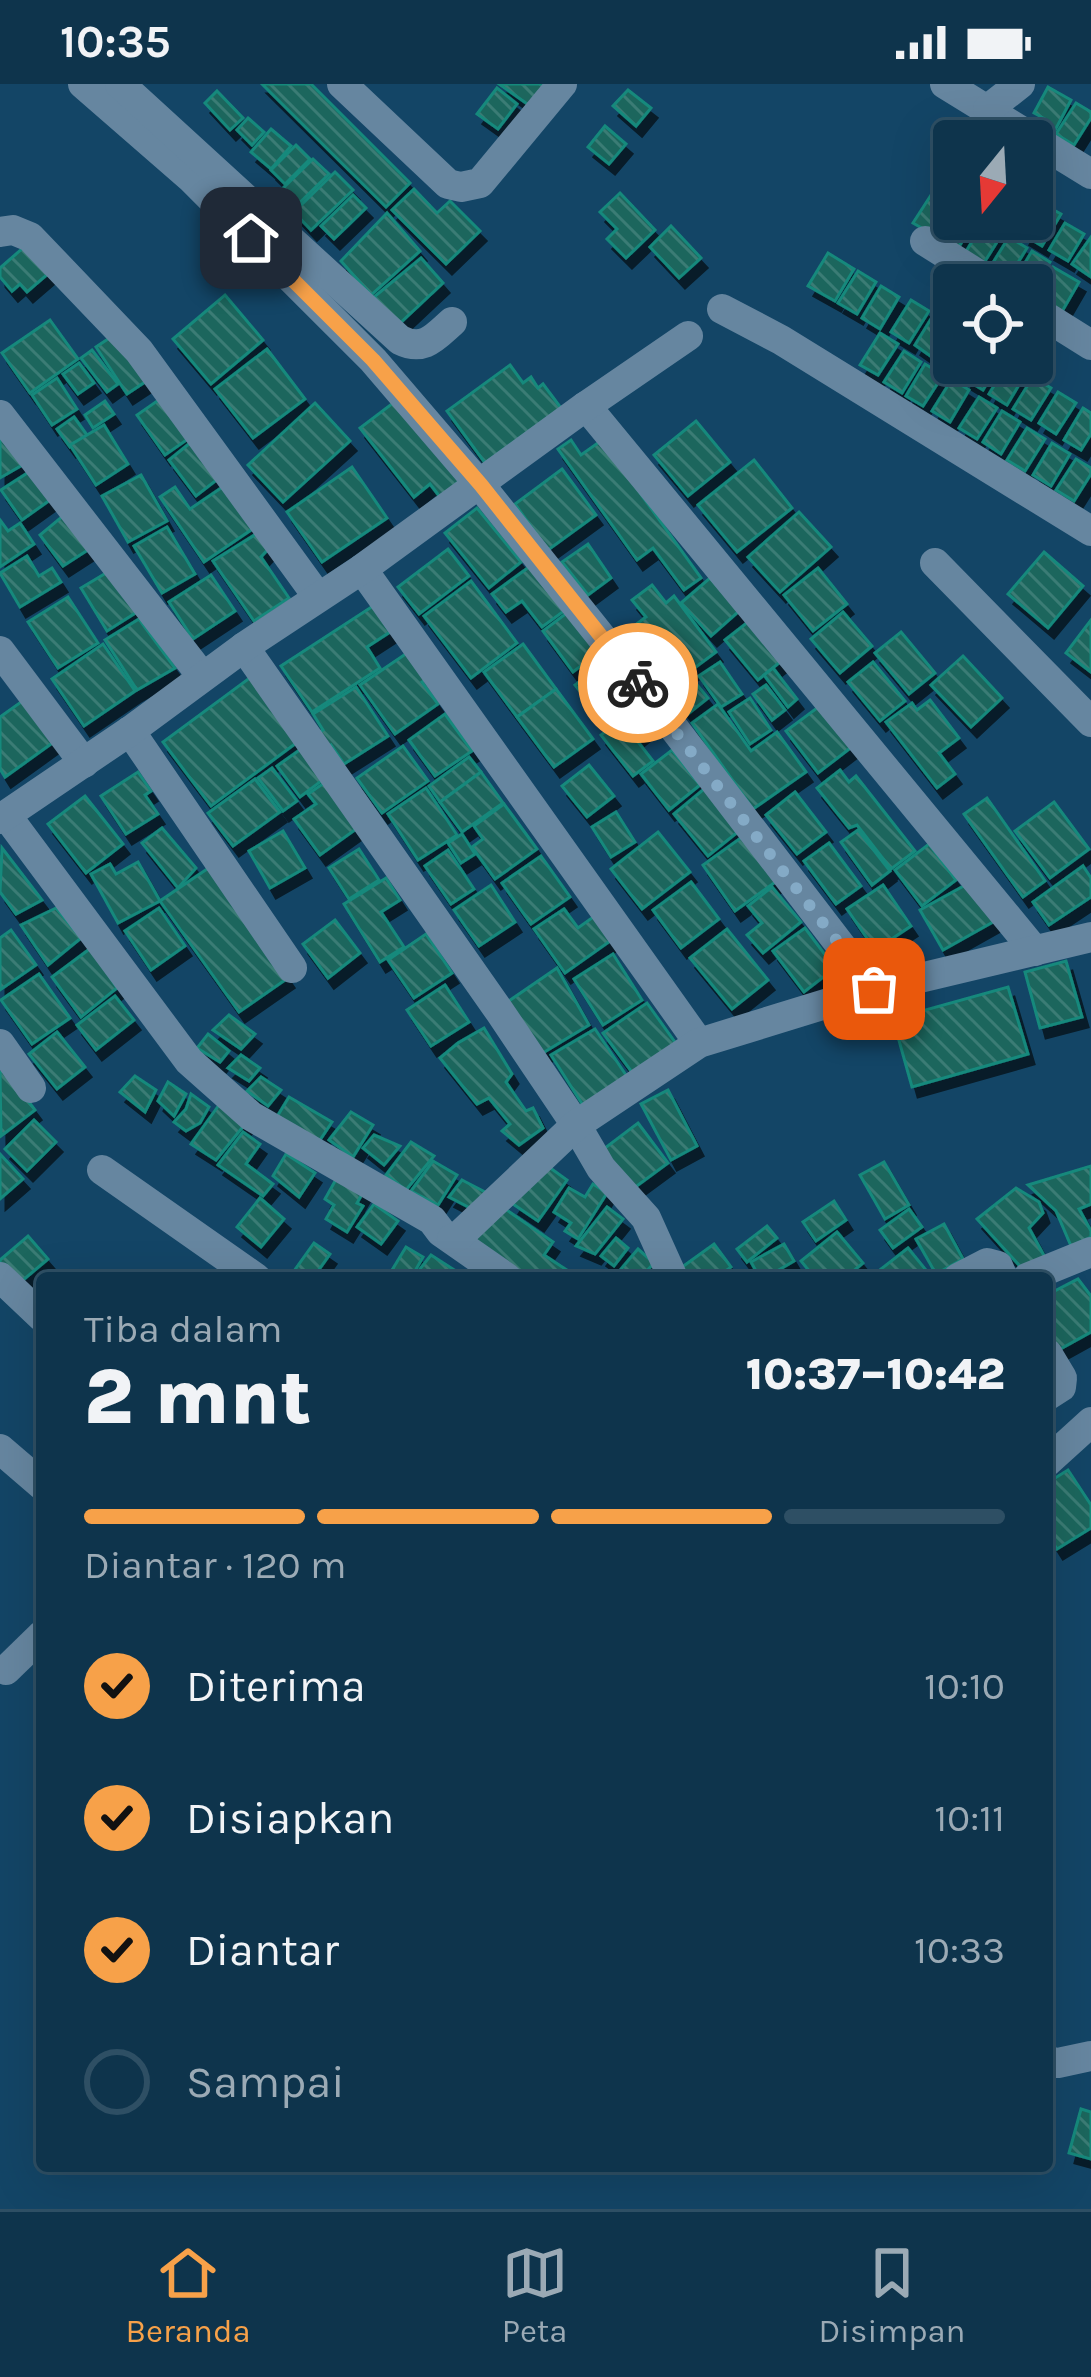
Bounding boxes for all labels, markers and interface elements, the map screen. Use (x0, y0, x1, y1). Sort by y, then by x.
text: 10:35 (60, 16, 171, 68)
north arrow (933, 120, 1053, 240)
map controls (933, 120, 1053, 384)
pin (200, 187, 302, 289)
icon: home (218, 205, 284, 271)
button: locate (933, 264, 1053, 384)
courier (578, 623, 698, 743)
icon: bike (605, 650, 671, 716)
pin (823, 938, 925, 1040)
icon: bag (841, 956, 907, 1022)
text: Tiba dalam (84, 1306, 282, 1352)
text: 10:37–10:42 (746, 1348, 1005, 1400)
text: 2 mnt (84, 1351, 312, 1443)
text: Diantar · 120 m (84, 1542, 346, 1588)
icon: check (84, 1653, 150, 1719)
text: Diterima (186, 1660, 366, 1712)
text: 10:10 (924, 1663, 1005, 1709)
icon: check (84, 1785, 150, 1851)
text: Disiapkan (186, 1792, 395, 1844)
text: 10:11 (934, 1795, 1005, 1841)
icon: check (84, 1917, 150, 1983)
text: Diantar (186, 1924, 339, 1976)
text: 10:33 (914, 1927, 1005, 1973)
text: Sampai (186, 2056, 345, 2108)
tab: Beranda (125, 2240, 251, 2350)
tab: Peta (502, 2240, 568, 2350)
tab: Disimpan (818, 2240, 966, 2350)

